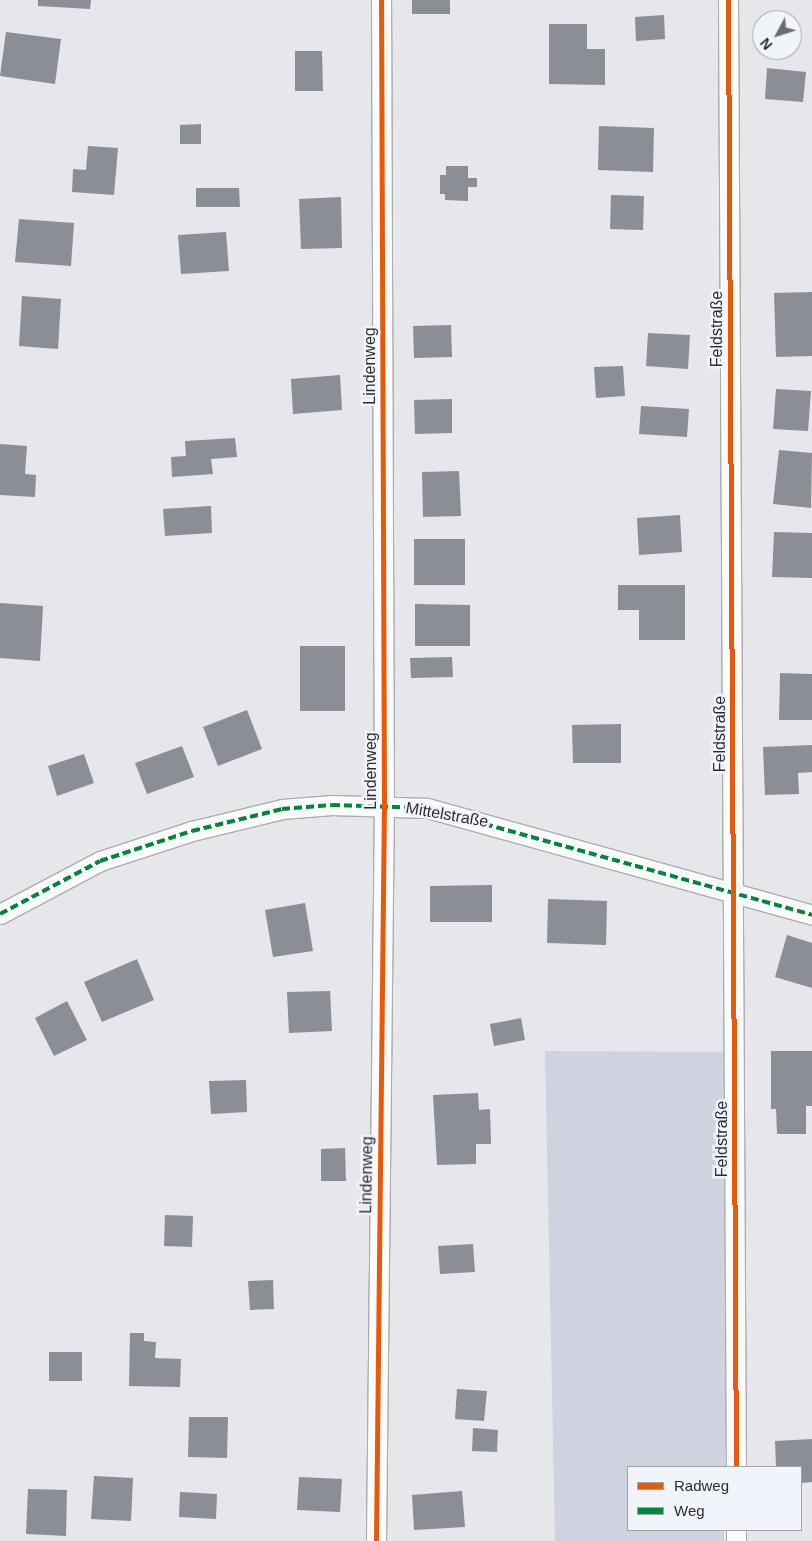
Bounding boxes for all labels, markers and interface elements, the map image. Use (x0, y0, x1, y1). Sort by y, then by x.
north arrow (752, 10, 802, 60)
text: N (757, 35, 776, 53)
street label: Feldstraße (707, 291, 727, 367)
street label: Lindenweg (360, 327, 380, 405)
street label: Feldstraße (710, 696, 730, 772)
street label: Lindenweg (361, 732, 381, 810)
street label: Mittelstraße (404, 798, 490, 832)
street label: Feldstraße (712, 1101, 732, 1177)
street label: Lindenweg (357, 1136, 377, 1214)
legend (627, 1466, 802, 1531)
text: Radweg (674, 1477, 729, 1494)
text: Weg (674, 1502, 705, 1519)

